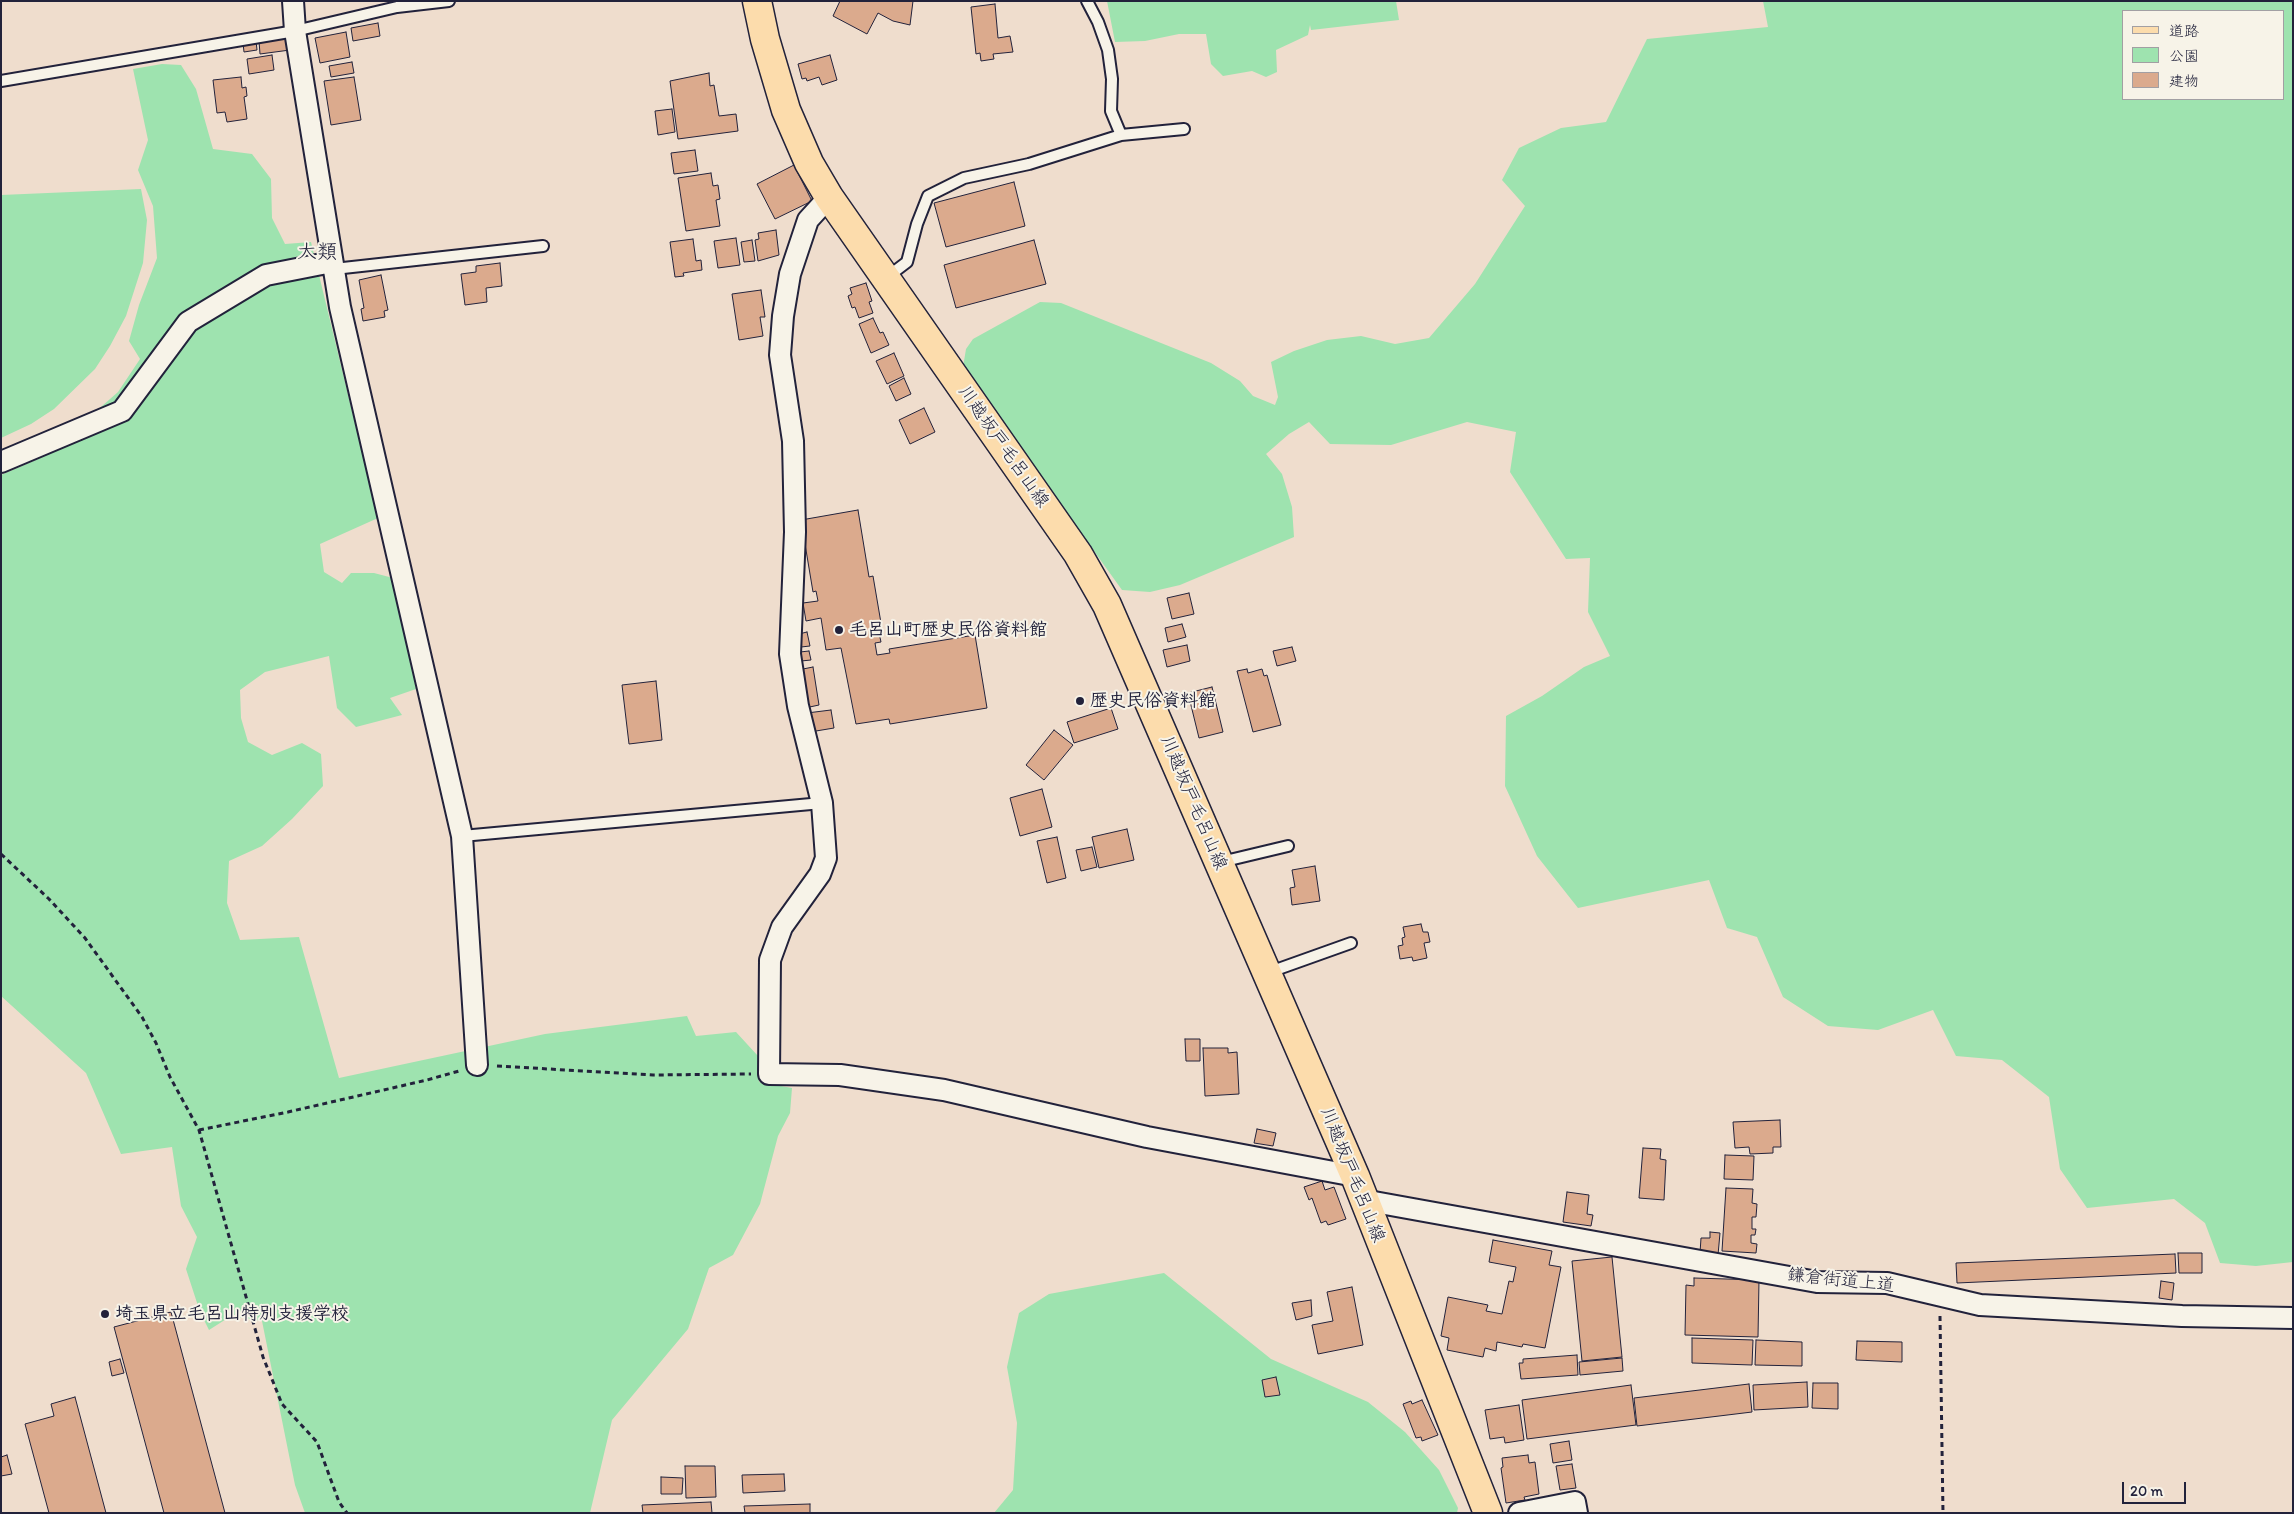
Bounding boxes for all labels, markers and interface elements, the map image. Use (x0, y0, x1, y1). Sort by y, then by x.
legend (2122, 10, 2284, 100)
text: 道路 (2169, 22, 2199, 40)
text: 公園 (2169, 47, 2199, 65)
text: 建物 (2169, 72, 2199, 90)
district label: 大類 (297, 241, 337, 265)
street label: 川越坂戸毛呂山線 (953, 382, 1053, 512)
place label: 毛呂山町歴史民俗資料館 (849, 619, 1047, 641)
marker: 毛呂山町歴史民俗資料館 (833, 624, 845, 636)
place label: 歴史民俗資料館 (1090, 690, 1216, 712)
marker: 歴史民俗資料館 (1074, 695, 1086, 707)
street label: 川越坂戸毛呂山線 (1155, 733, 1231, 873)
street label: 川越坂戸毛呂山線 (1315, 1104, 1389, 1246)
street label: 鎌倉街道上道 (1786, 1265, 1896, 1297)
place label: 埼玉県立毛呂山特別支援学校 (115, 1303, 349, 1325)
marker: 埼玉県立毛呂山特別支援学校 (99, 1308, 111, 1320)
scale bar (2124, 1472, 2188, 1504)
text: 20 m (2130, 1482, 2163, 1500)

